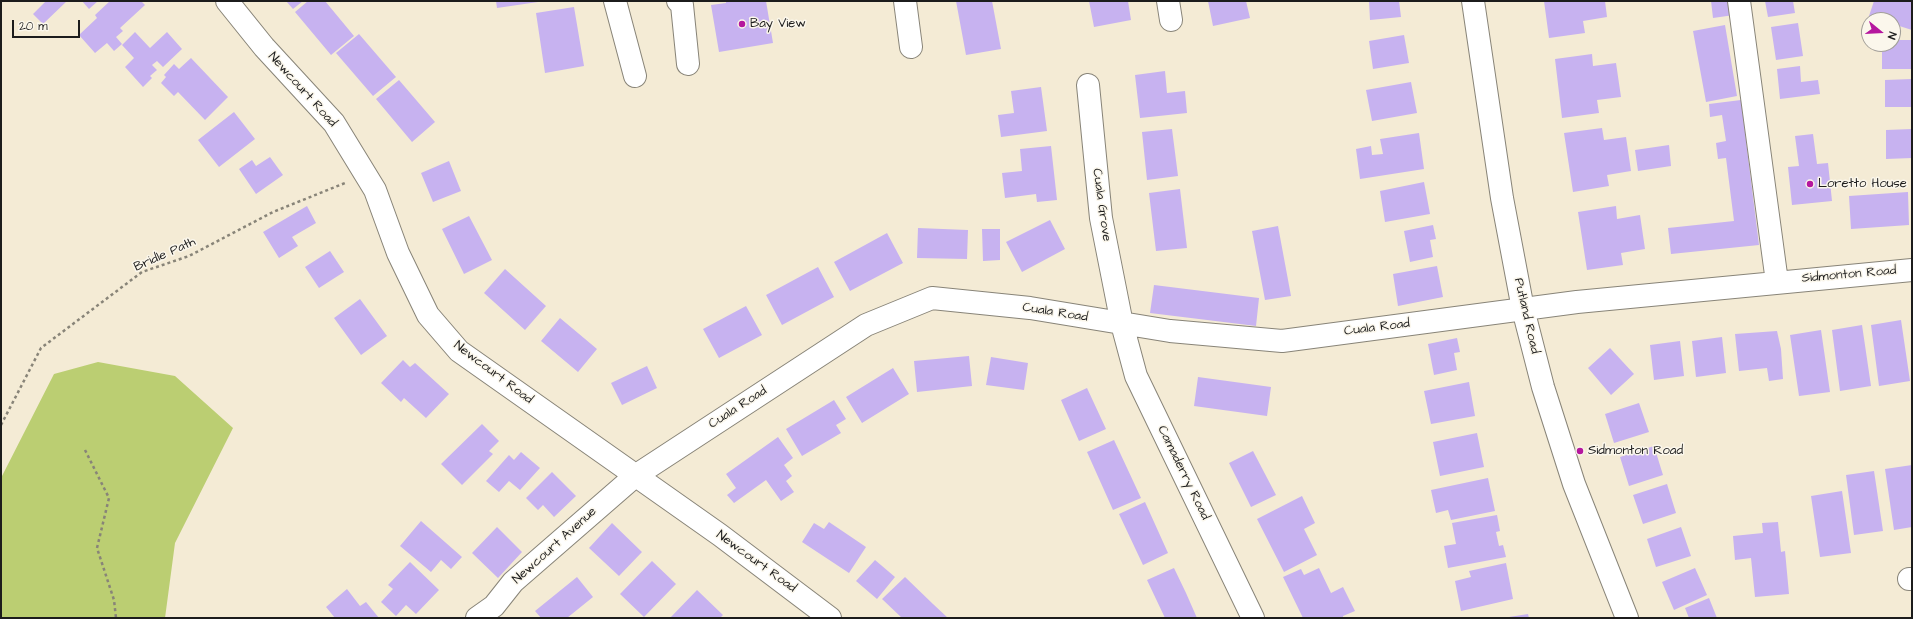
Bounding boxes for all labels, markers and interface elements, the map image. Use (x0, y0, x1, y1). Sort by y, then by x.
scale bar (14, 12, 82, 38)
north arrow (1861, 12, 1901, 52)
place label: Bay View (750, 16, 806, 32)
text: 20 m (19, 18, 48, 35)
marker: Bay View (737, 19, 747, 29)
text: N (1884, 30, 1900, 41)
street label: Newcourt Road (264, 49, 340, 131)
street label: Cuala Grove (1088, 168, 1114, 242)
place label: Loretto House (1818, 176, 1907, 192)
marker: Loretto House (1805, 179, 1815, 189)
street label: Bridle Path (132, 234, 198, 276)
street label: Sidmonton Road (1801, 263, 1897, 287)
street label: Putland Road (1510, 277, 1542, 355)
street label: Cuala Road (1021, 300, 1089, 326)
street label: Cuala Road (1343, 316, 1411, 340)
street label: Newcourt Road (450, 338, 536, 408)
street label: Cuala Road (706, 383, 770, 433)
street label: Camaderry Road (1153, 423, 1213, 523)
place label: Sidmonton Road (1588, 443, 1683, 459)
marker: Sidmonton Road (1575, 446, 1585, 456)
street label: Newcourt Avenue (510, 504, 600, 588)
street label: Newcourt Road (713, 528, 799, 596)

